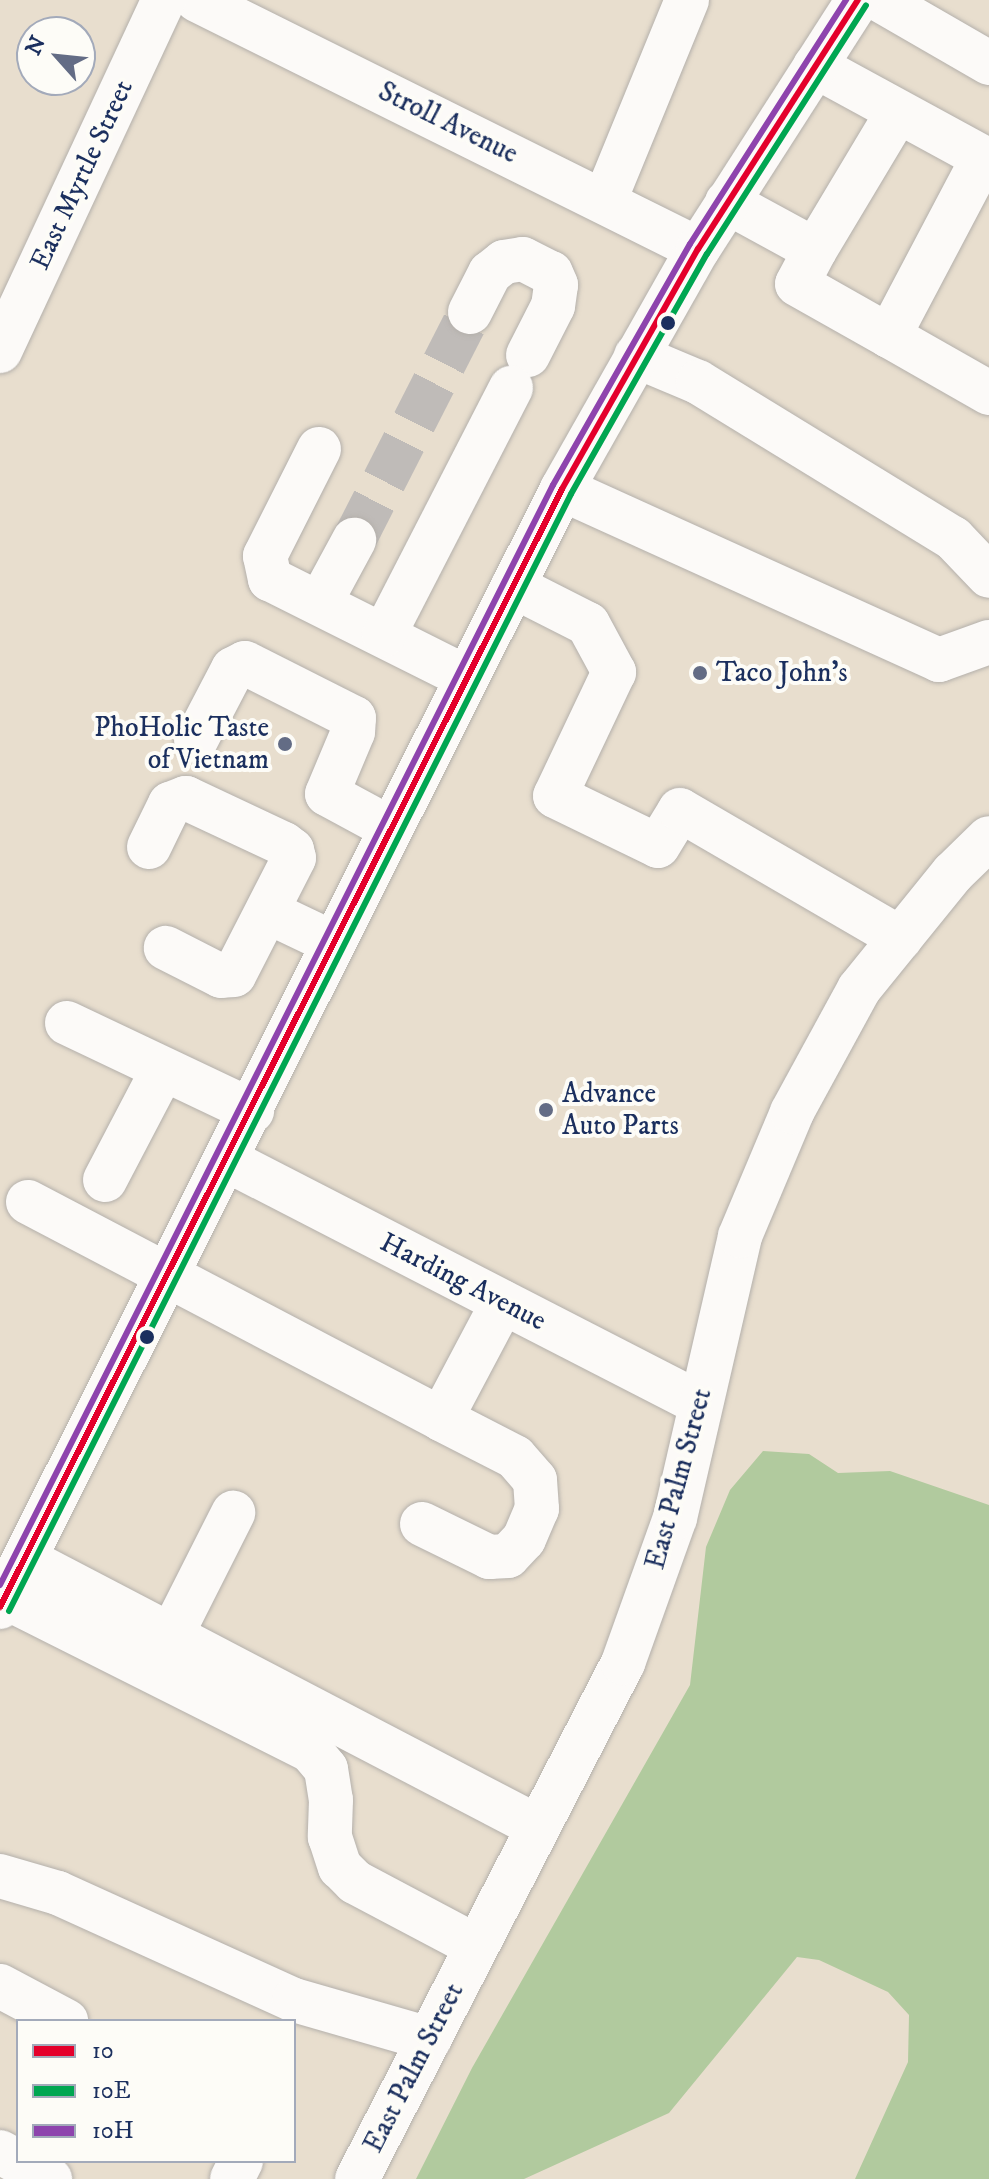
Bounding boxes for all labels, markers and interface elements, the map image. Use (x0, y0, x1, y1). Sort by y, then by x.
north arrow (16, 16, 96, 96)
text: N (20, 32, 52, 60)
street label: East Myrtle Street (23, 75, 141, 275)
street label: Stroll Avenue (373, 75, 523, 171)
unlabelled marker (660, 315, 676, 331)
place label: Taco John's (716, 656, 848, 690)
marker: Taco John's (691, 664, 709, 682)
place label: PhoHolic Taste of Vietnam (94, 711, 269, 777)
marker: PhoHolic Taste of Vietnam (276, 735, 294, 753)
place label: Advance Auto Parts (562, 1077, 679, 1143)
marker: Advance Auto Parts (537, 1101, 555, 1119)
street label: Harding Avenue (374, 1226, 552, 1338)
unlabelled marker (139, 1329, 155, 1345)
street label: East Palm Street (639, 1385, 719, 1573)
street label: East Palm Street (357, 1978, 471, 2158)
legend (16, 2019, 296, 2163)
text: 10 (92, 2036, 114, 2066)
text: 10E (92, 2076, 131, 2106)
text: 10H (92, 2116, 134, 2146)

